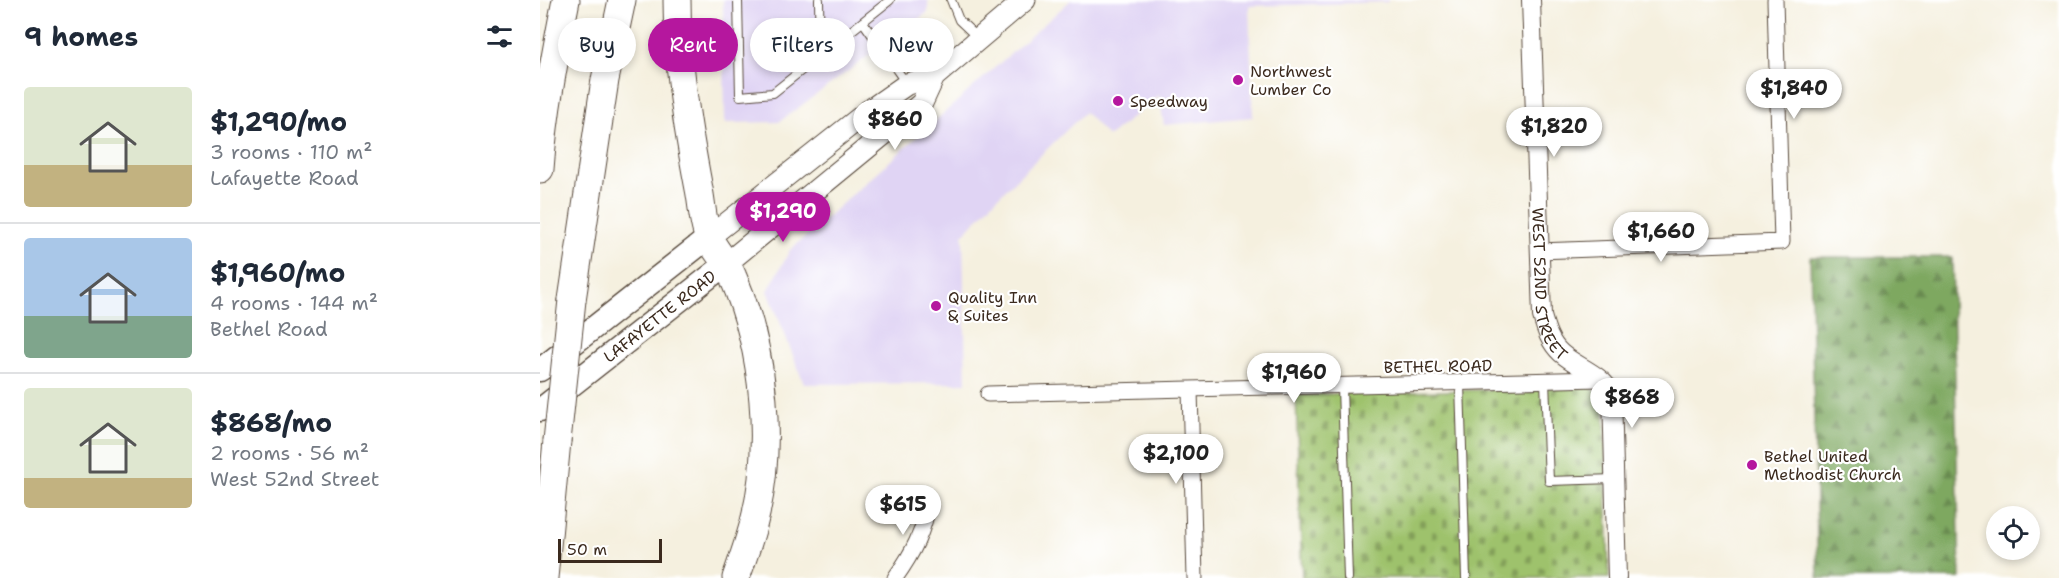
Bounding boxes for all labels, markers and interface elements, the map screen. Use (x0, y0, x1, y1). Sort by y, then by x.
chip: Buy (558, 18, 636, 72)
chip: Rent (648, 18, 738, 72)
chip: Filters (750, 18, 855, 72)
chip: New (867, 18, 954, 72)
text: 9 homes (24, 19, 138, 54)
icon: filters (483, 20, 516, 53)
place label: Northwest Lumber Co (1250, 61, 1332, 100)
pin: $1,840 (1745, 69, 1843, 120)
marker: Northwest Lumber Co (1231, 73, 1245, 87)
text: $1,840 (1760, 75, 1828, 101)
place label: Speedway (1130, 91, 1208, 112)
marker: Speedway (1111, 94, 1125, 108)
pin: $860 (859, 100, 931, 151)
text: $1,290/mo (210, 104, 347, 139)
text: $860 (867, 106, 923, 132)
pin: $1,820 (1505, 107, 1603, 158)
icon: home (72, 111, 144, 183)
text: $1,820 (1520, 113, 1588, 139)
text: 3 rooms · 110 m² (210, 139, 373, 165)
text: Lafayette Road (210, 165, 359, 191)
pin: $1,290 (734, 192, 832, 243)
text: $1,290 (749, 198, 817, 224)
street label: WEST 52ND STREET (1527, 207, 1572, 365)
pin: $1,660 (1612, 212, 1710, 263)
text: $1,660 (1627, 218, 1695, 244)
text: $1,960/mo (210, 255, 345, 290)
icon: home (72, 262, 144, 334)
street label: LAFAYETTE ROAD (599, 266, 720, 367)
place label: Quality Inn & Suites (948, 287, 1037, 326)
text: 4 rooms · 144 m² (210, 290, 378, 316)
marker: Quality Inn & Suites (929, 299, 943, 313)
text: Bethel Road (210, 316, 328, 342)
pin: $1,960 (1245, 353, 1343, 404)
street label: BETHEL ROAD (1383, 355, 1493, 378)
text: $1,960 (1261, 359, 1327, 385)
pin: $868 (1596, 378, 1668, 429)
text: $868 (1604, 384, 1660, 410)
text: $868/mo (210, 405, 332, 440)
icon: home (72, 412, 144, 484)
pin: $2,100 (1127, 434, 1225, 485)
text: 2 rooms · 56 m² (210, 440, 369, 466)
text: $2,100 (1142, 440, 1210, 466)
place label: Bethel United Methodist Church (1764, 446, 1902, 485)
marker: Bethel United Methodist Church (1745, 458, 1759, 472)
text: West 52nd Street (210, 466, 380, 492)
pin: $615 (867, 485, 939, 536)
text: $615 (879, 491, 927, 517)
map controls (1986, 506, 2040, 560)
button: locate (1986, 506, 2040, 560)
scale bar (558, 536, 662, 564)
text: 50 m (567, 539, 607, 560)

